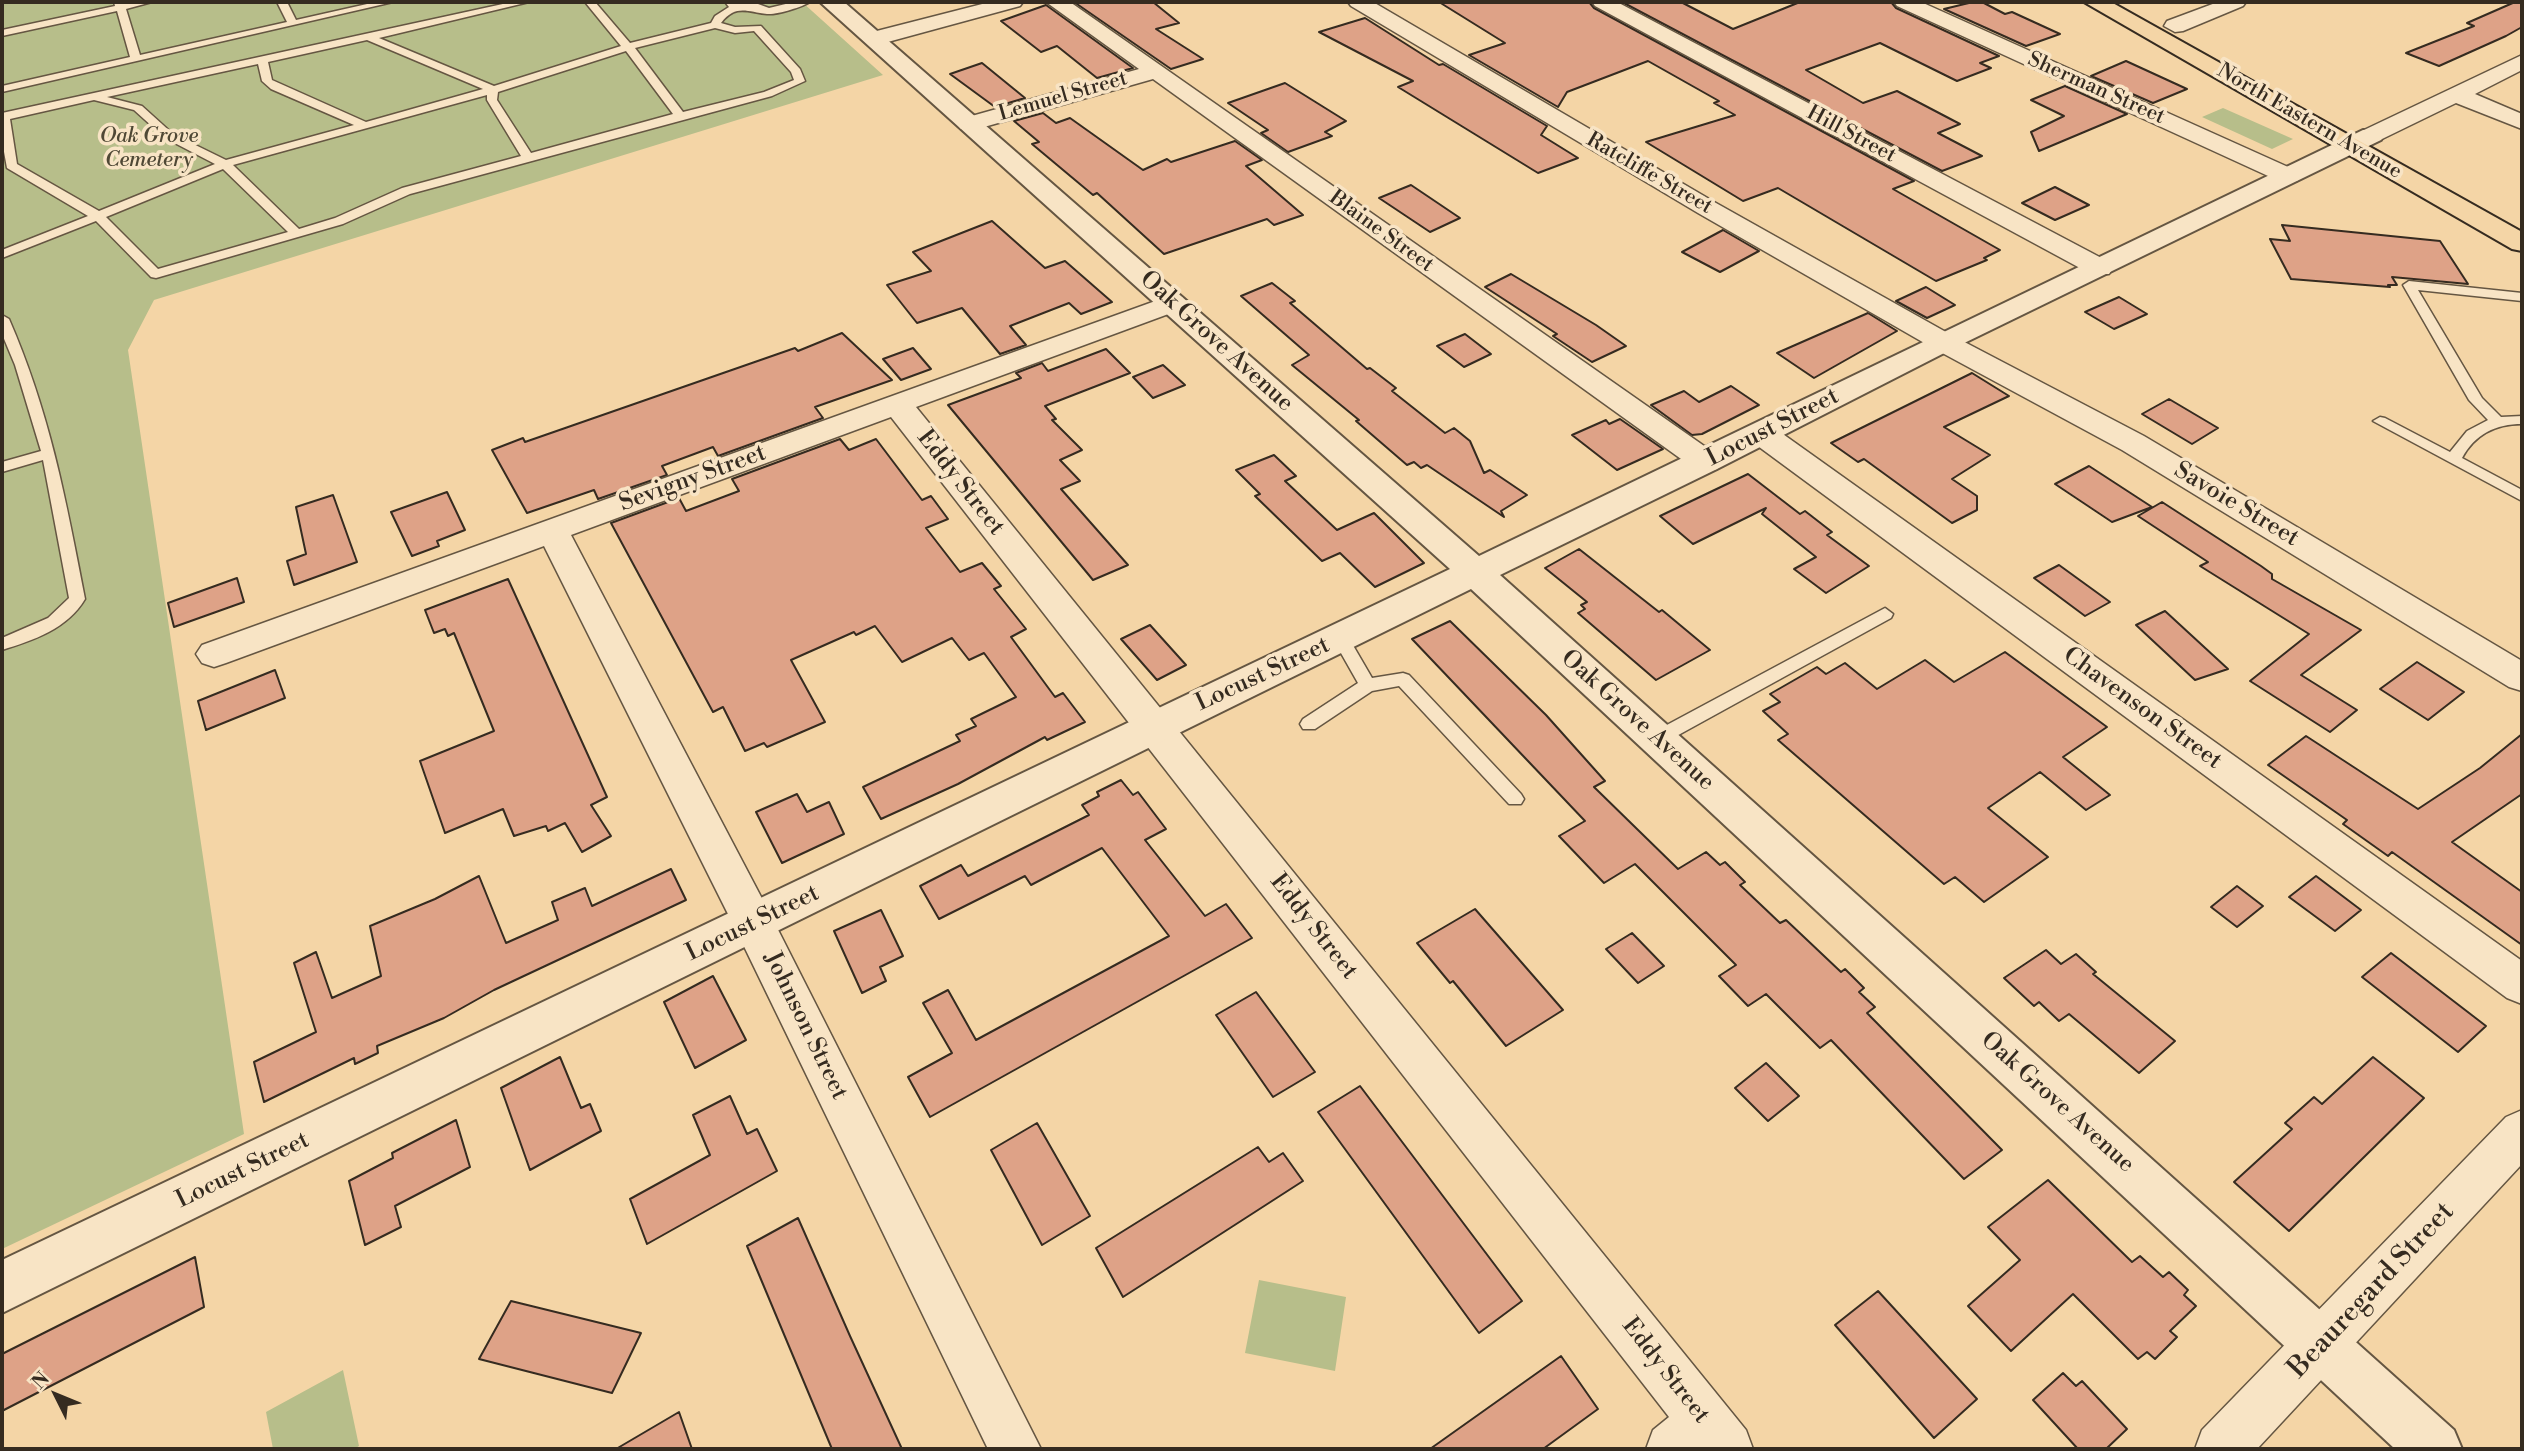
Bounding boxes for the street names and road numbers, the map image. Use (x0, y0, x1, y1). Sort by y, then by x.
street label: Sherman Street (2023, 47, 2169, 131)
street label: North Eastern Avenue (2212, 59, 2406, 185)
street label: Lemuel Street (996, 67, 1130, 127)
street label: Hill Street (1802, 101, 1900, 169)
street label: Ratcliffe Street (1581, 128, 1717, 220)
street label: Blaine Street (1324, 186, 1438, 278)
street label: Oak Grove Avenue (1133, 265, 1299, 419)
street label: Locust Street (1702, 382, 1844, 474)
street label: Eddy Street (910, 425, 1010, 541)
street label: Sevigny Street (616, 439, 770, 519)
street label: Savoie Street (2168, 456, 2304, 554)
street label: Locust Street (1191, 631, 1335, 719)
street label: Chavenson Street (2057, 642, 2227, 776)
street label: Oak Grove Avenue (1554, 644, 1720, 798)
street label: Eddy Street (1263, 869, 1363, 985)
street label: Locust Street (682, 879, 824, 969)
street label: Johnson Street (757, 947, 853, 1105)
street label: Oak Grove Avenue (1974, 1026, 2140, 1180)
street label: Locust Street (172, 1126, 314, 1216)
street label: Beauregard Street (2282, 1196, 2462, 1386)
street label: Eddy Street (1615, 1313, 1715, 1429)

